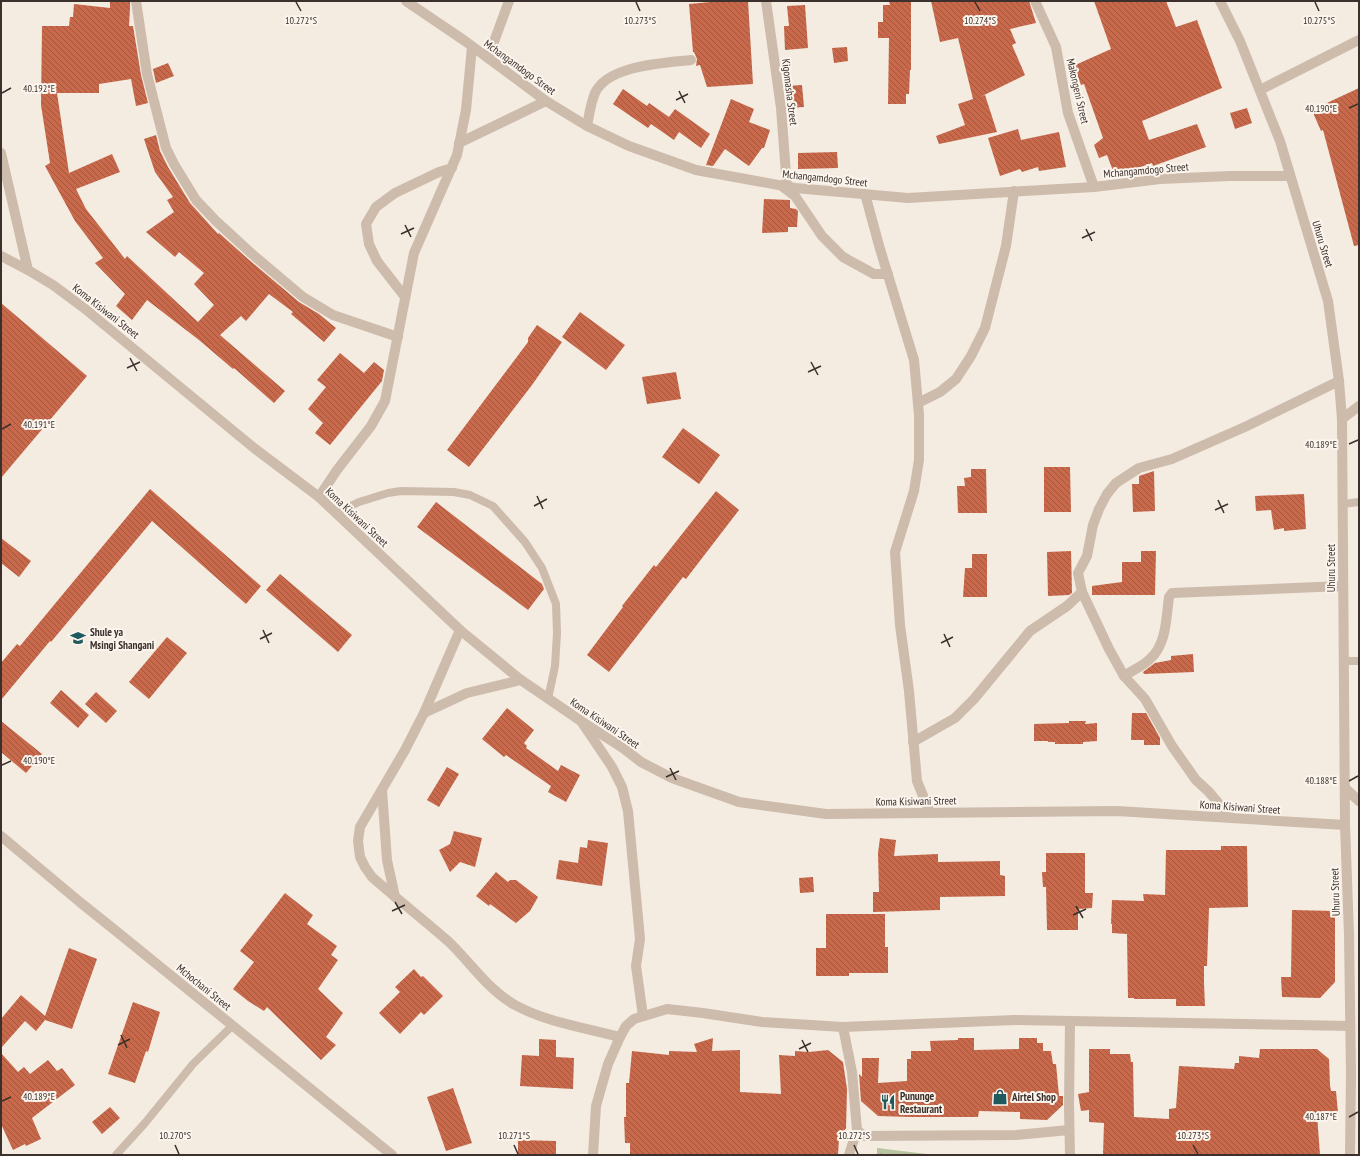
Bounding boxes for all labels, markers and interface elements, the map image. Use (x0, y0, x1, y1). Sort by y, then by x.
text: 10.272°S (285, 14, 317, 27)
text: 10.273°S (624, 14, 656, 27)
text: 10.274°S (964, 14, 996, 27)
text: 10.275°S (1303, 14, 1335, 27)
street label: Mchangamdogo Street (481, 36, 559, 98)
street label: Makongeni Street (1064, 57, 1092, 125)
street label: Kigomasha Street (779, 58, 801, 126)
text: 40.192°E (23, 82, 55, 95)
text: 40.190°E (1305, 102, 1337, 115)
street label: Mchangamdogo Street (1103, 159, 1189, 181)
street label: Mchangamdogo Street (782, 167, 868, 189)
street label: Uhuru Street (1309, 219, 1337, 269)
street label: Koma Kisiwani Street (70, 281, 142, 341)
text: 40.191°E (23, 418, 55, 431)
text: 40.189°E (1305, 438, 1337, 451)
street label: Koma Kisiwani Street (323, 484, 391, 550)
street label: Uhuru Street (1324, 544, 1338, 592)
place label: Shule ya Msingi Shangani (90, 625, 155, 652)
school or university icon: Shule ya Msingi Shangani (69, 629, 87, 647)
street label: Koma Kisiwani Street (568, 695, 642, 751)
text: 40.190°E (23, 754, 55, 767)
text: 40.188°E (1305, 774, 1337, 787)
street label: Koma Kisiwani Street (876, 793, 956, 809)
street label: Koma Kisiwani Street (1199, 797, 1281, 817)
street label: Uhuru Street (1327, 868, 1343, 916)
street label: Mchochani Street (174, 961, 234, 1013)
shop icon: Airtel Shop (991, 1088, 1009, 1106)
place label: Pununge Restaurant (900, 1089, 943, 1116)
text: 40.189°E (23, 1090, 55, 1103)
place label: Airtel Shop (1011, 1090, 1056, 1104)
restaurant icon: Pununge Restaurant (879, 1093, 897, 1111)
text: 40.187°E (1305, 1110, 1337, 1123)
text: 10.270°S (159, 1129, 191, 1142)
text: 10.271°S (498, 1129, 530, 1142)
text: 10.272°S (838, 1129, 870, 1142)
text: 10.273°S (1177, 1129, 1209, 1142)

